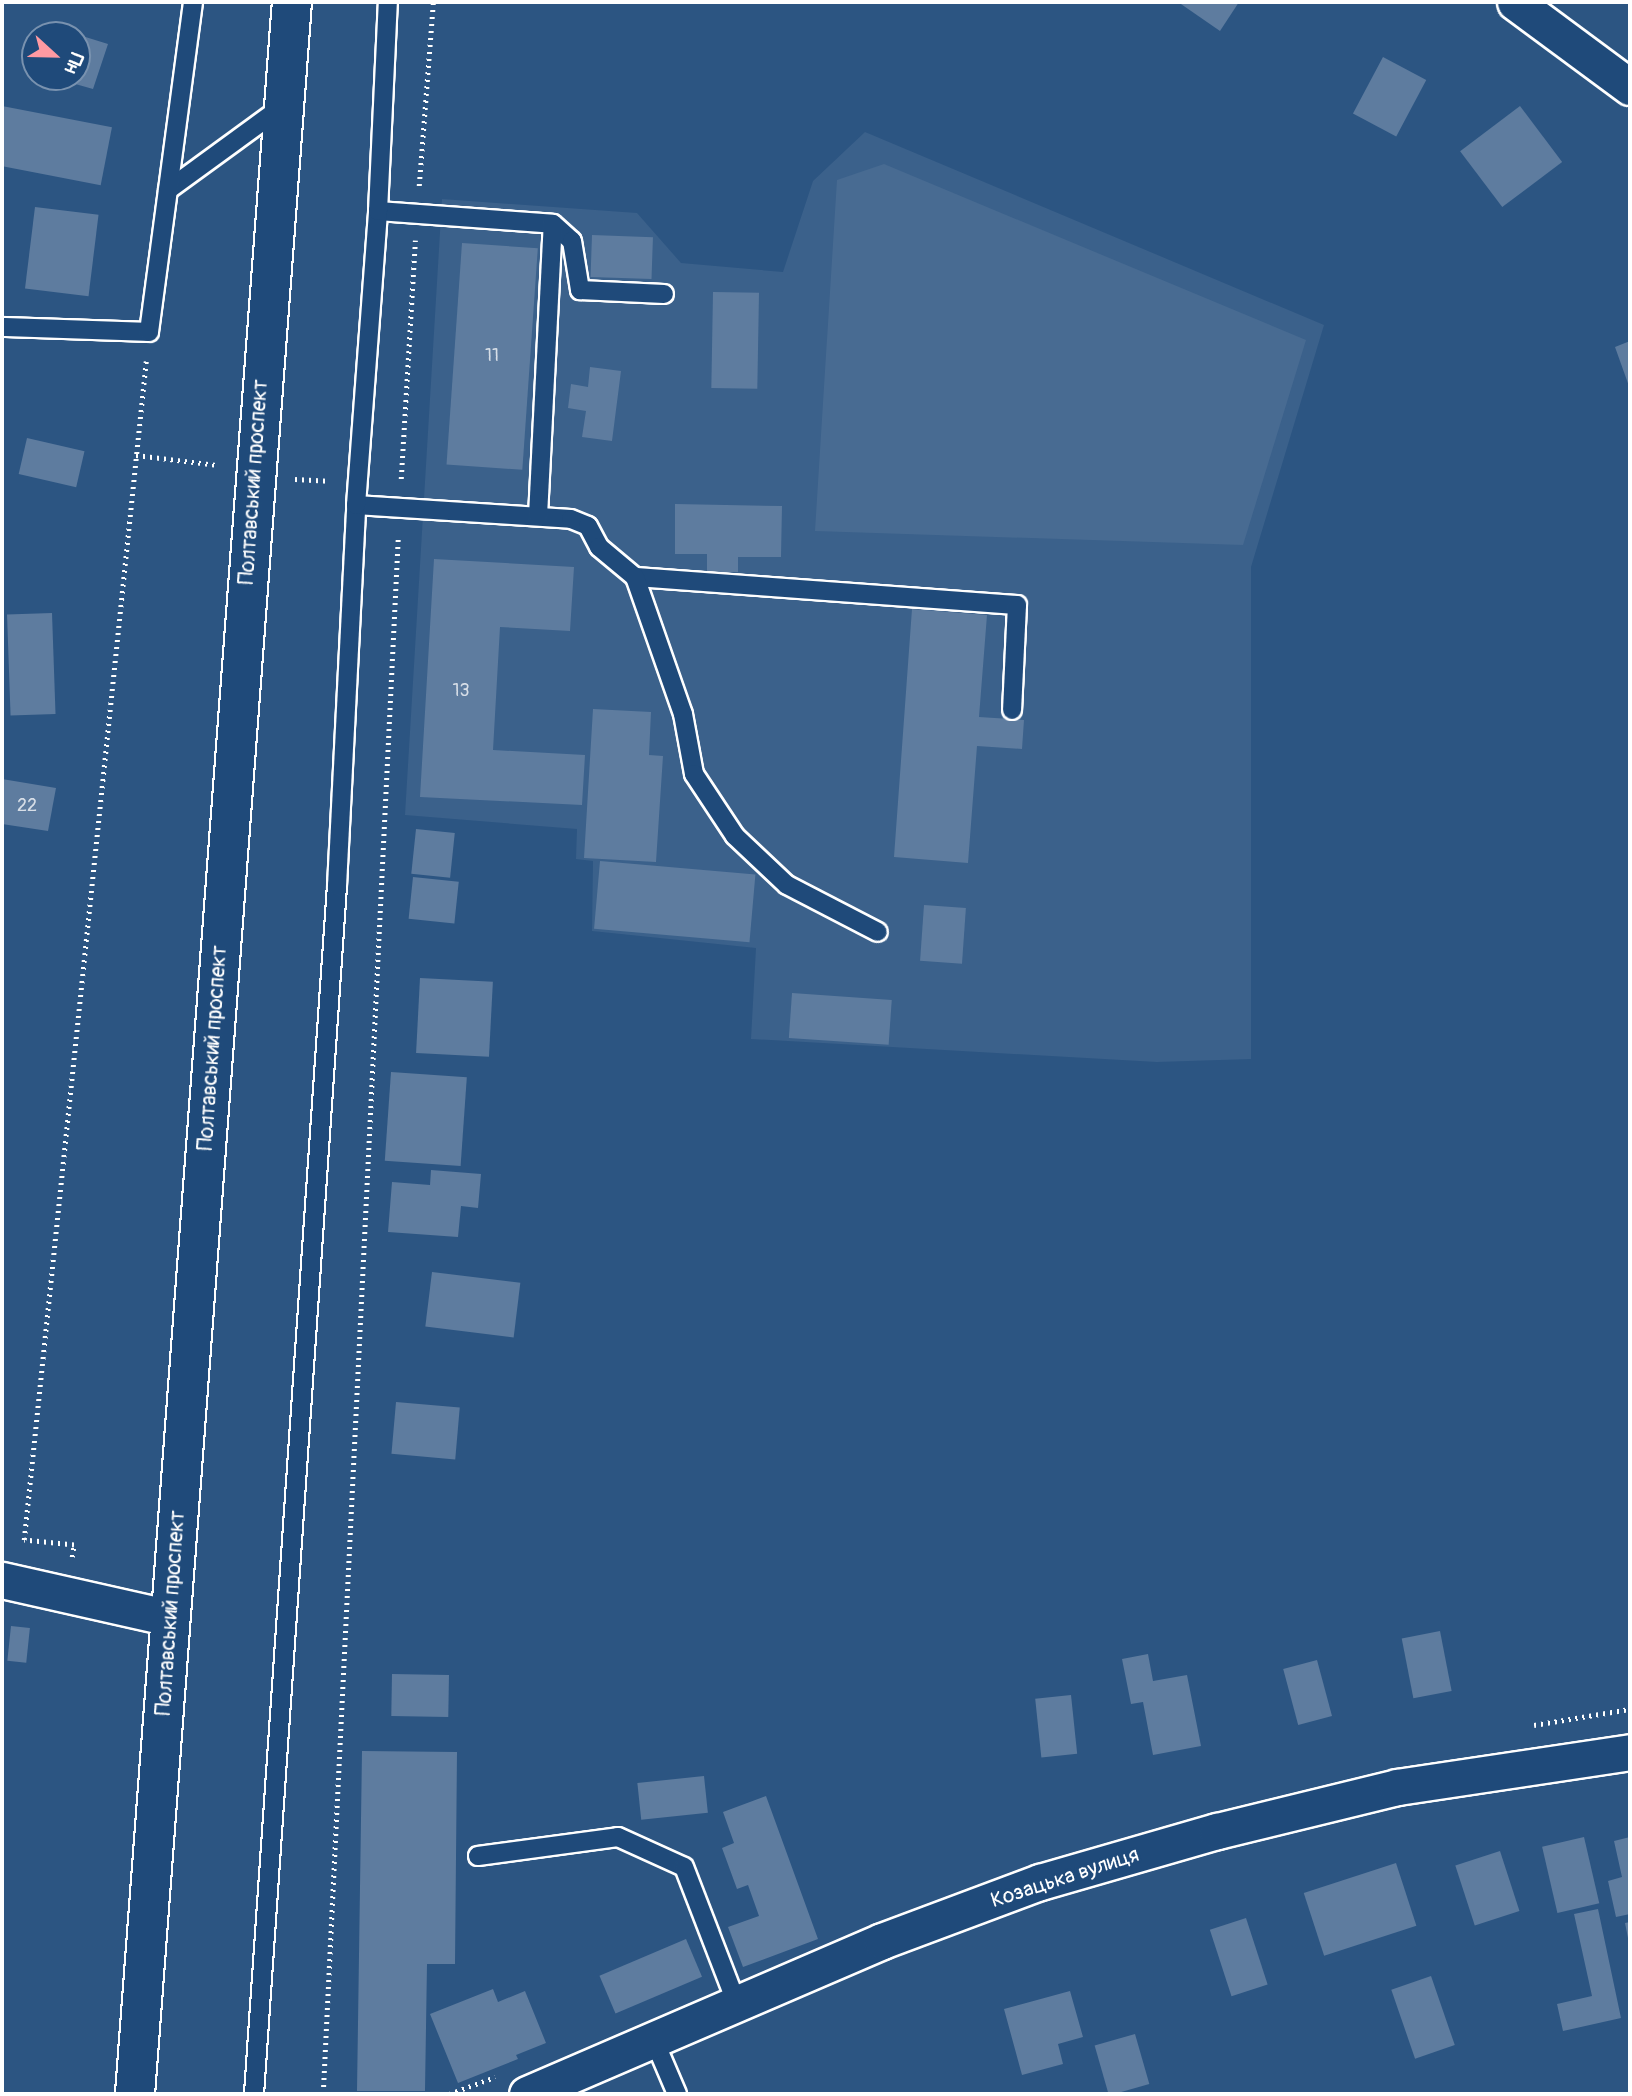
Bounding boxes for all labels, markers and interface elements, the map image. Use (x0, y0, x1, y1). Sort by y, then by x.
north arrow (21, 21, 91, 91)
text: Пн (59, 49, 89, 77)
house number: 11 (485, 345, 499, 367)
street label: Полтавський проспект (234, 379, 274, 585)
house number: 13 (452, 680, 470, 702)
house number: 22 (17, 795, 37, 817)
street label: Полтавський проспект (193, 945, 233, 1151)
street label: Полтавський проспект (151, 1510, 191, 1716)
street label: Козацька вулиця (988, 1842, 1142, 1914)

